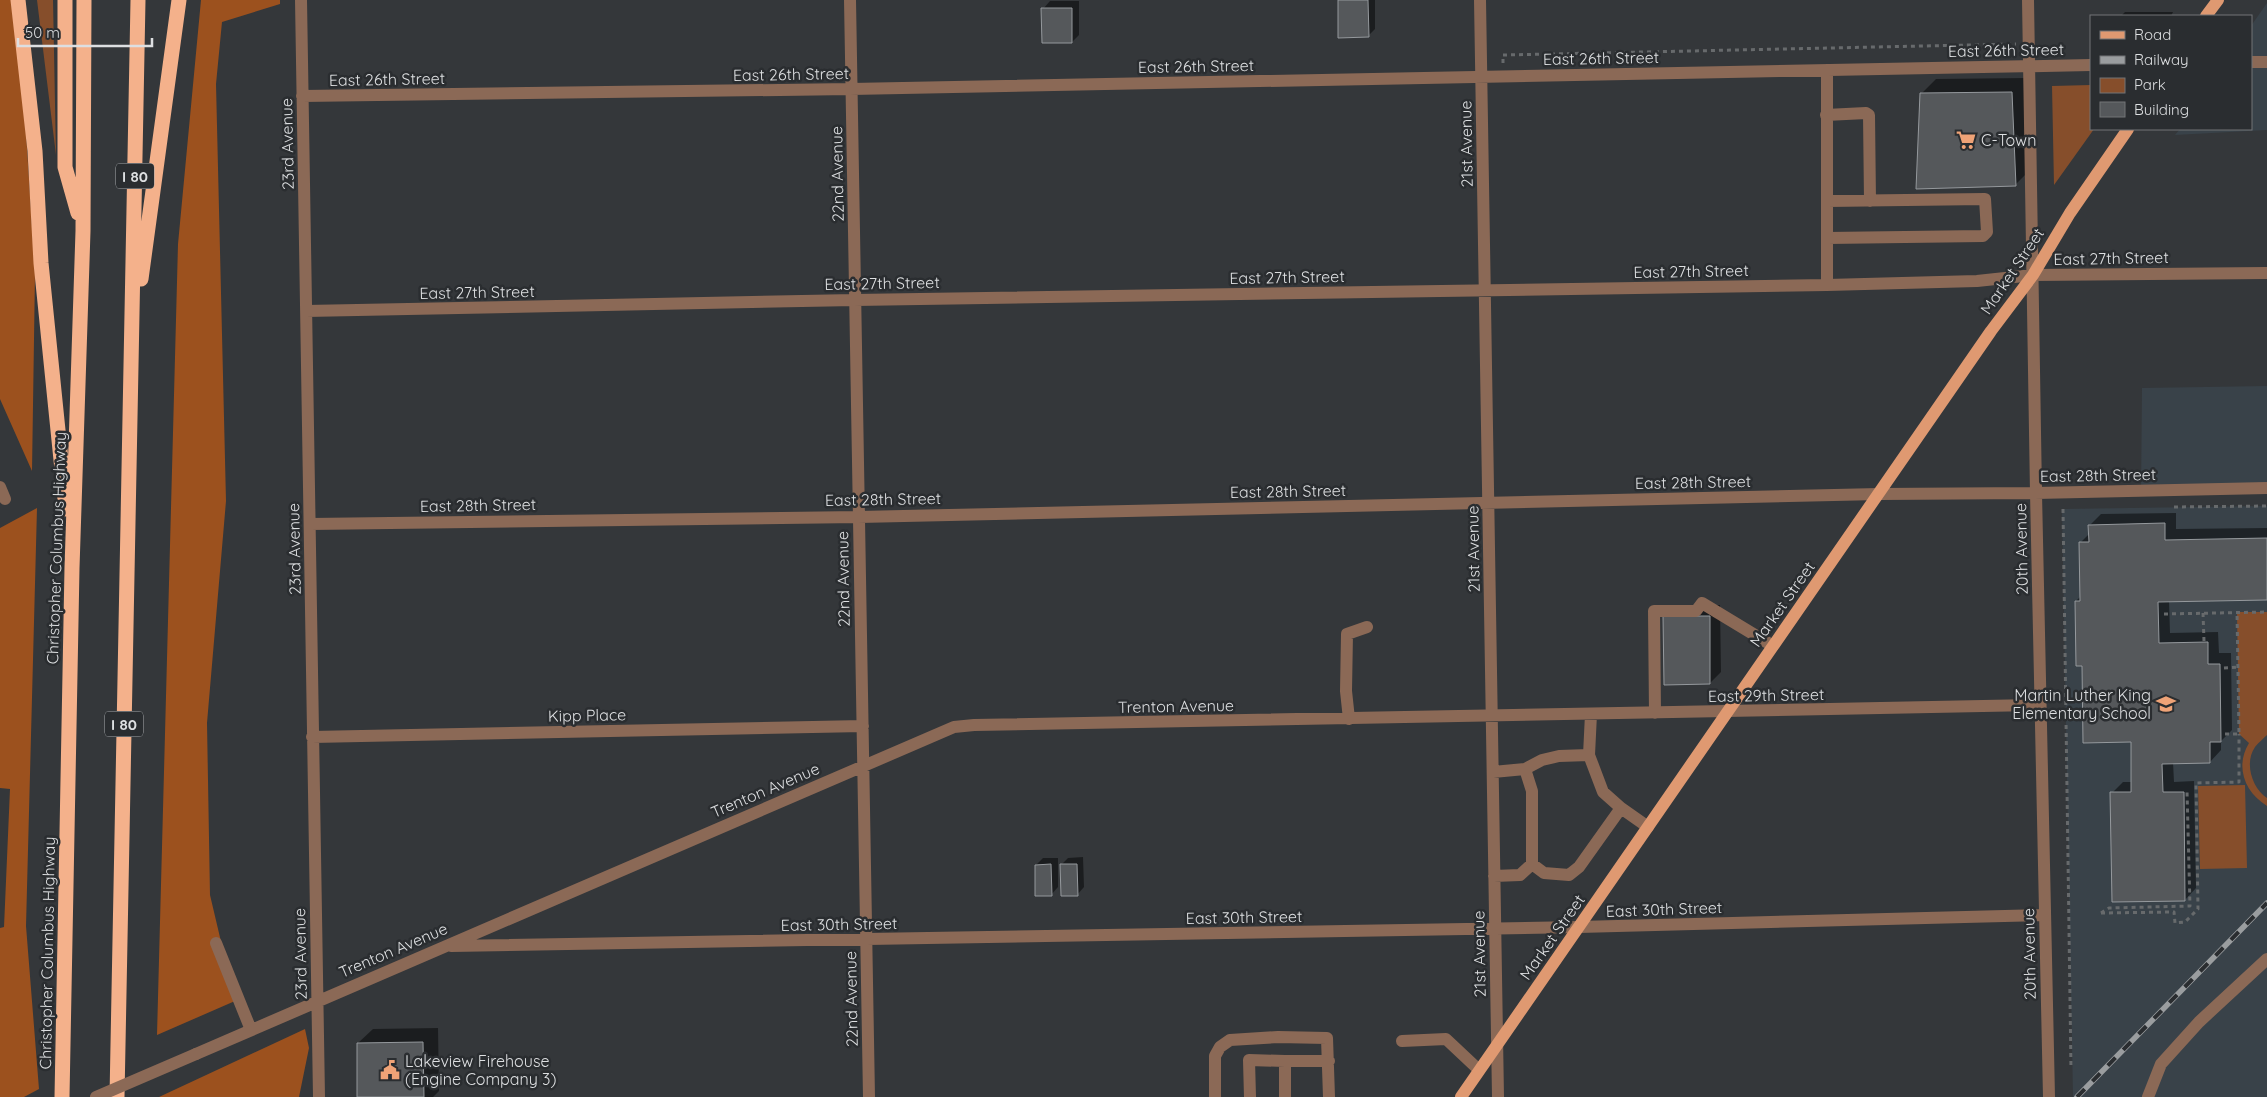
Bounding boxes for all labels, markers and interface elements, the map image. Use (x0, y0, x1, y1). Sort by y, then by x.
scale bar (18, 15, 151, 47)
legend (2090, 15, 2252, 130)
text: 50 m (25, 23, 60, 42)
text: Road (2134, 25, 2171, 44)
street label: East 26th Street (1948, 39, 2064, 61)
street label: East 26th Street (1543, 47, 1659, 69)
text: Railway (2134, 50, 2189, 69)
street label: East 26th Street (1138, 55, 1254, 77)
street label: East 26th Street (733, 63, 849, 85)
street label: East 26th Street (329, 68, 445, 90)
text: Park (2134, 75, 2166, 94)
street label: 23rd Avenue (276, 98, 298, 190)
street label: 21st Avenue (1455, 100, 1477, 188)
text: Building (2134, 100, 2189, 119)
street label: 22nd Avenue (826, 126, 848, 222)
supermarket icon: C-Town (1955, 129, 1977, 151)
place label: C-Town (1981, 130, 2036, 150)
road number: I 80 (116, 164, 154, 188)
street label: Market Street (1976, 224, 2048, 318)
street label: East 27th Street (2053, 247, 2169, 269)
street label: East 27th Street (1633, 260, 1749, 282)
street label: East 27th Street (1229, 266, 1345, 288)
street label: East 27th Street (824, 272, 940, 294)
street label: East 27th Street (419, 281, 535, 303)
street label: Christopher Columbus Highway (42, 431, 70, 665)
street label: East 28th Street (2040, 464, 2156, 486)
street label: East 28th Street (1635, 471, 1751, 493)
street label: East 28th Street (1230, 480, 1346, 502)
street label: East 28th Street (825, 488, 941, 510)
street label: East 28th Street (420, 494, 536, 516)
street label: 23rd Avenue (283, 503, 305, 595)
street label: 20th Avenue (2010, 503, 2032, 595)
street label: 21st Avenue (1462, 505, 1484, 593)
street label: 22nd Avenue (832, 531, 854, 627)
street label: Market Street (1745, 557, 1819, 651)
street label: East 29th Street (1708, 684, 1824, 706)
place label: Martin Luther King Elementary School (2012, 685, 2151, 723)
school or university icon: Martin Luther King Elementary School (2155, 693, 2177, 715)
street label: Trenton Avenue (1118, 695, 1234, 717)
street label: Kipp Place (548, 704, 626, 726)
road number: I 80 (105, 712, 143, 736)
street label: Trenton Avenue (708, 758, 822, 822)
street label: Christopher Columbus Highway (35, 836, 59, 1070)
street label: Market Street (1515, 890, 1589, 984)
street label: East 30th Street (1605, 897, 1723, 921)
street label: East 30th Street (1186, 906, 1302, 928)
street label: 23rd Avenue (289, 908, 311, 1000)
street label: 20th Avenue (2018, 908, 2040, 1000)
street label: 21st Avenue (1468, 910, 1490, 998)
street label: East 30th Street (781, 913, 897, 935)
street label: Trenton Avenue (336, 918, 450, 982)
street label: 22nd Avenue (840, 951, 862, 1047)
place label: Lakeview Firehouse (Engine Company 3) (405, 1051, 556, 1089)
public building icon: Lakeview Firehouse (Engine Company 3) (379, 1059, 401, 1081)

